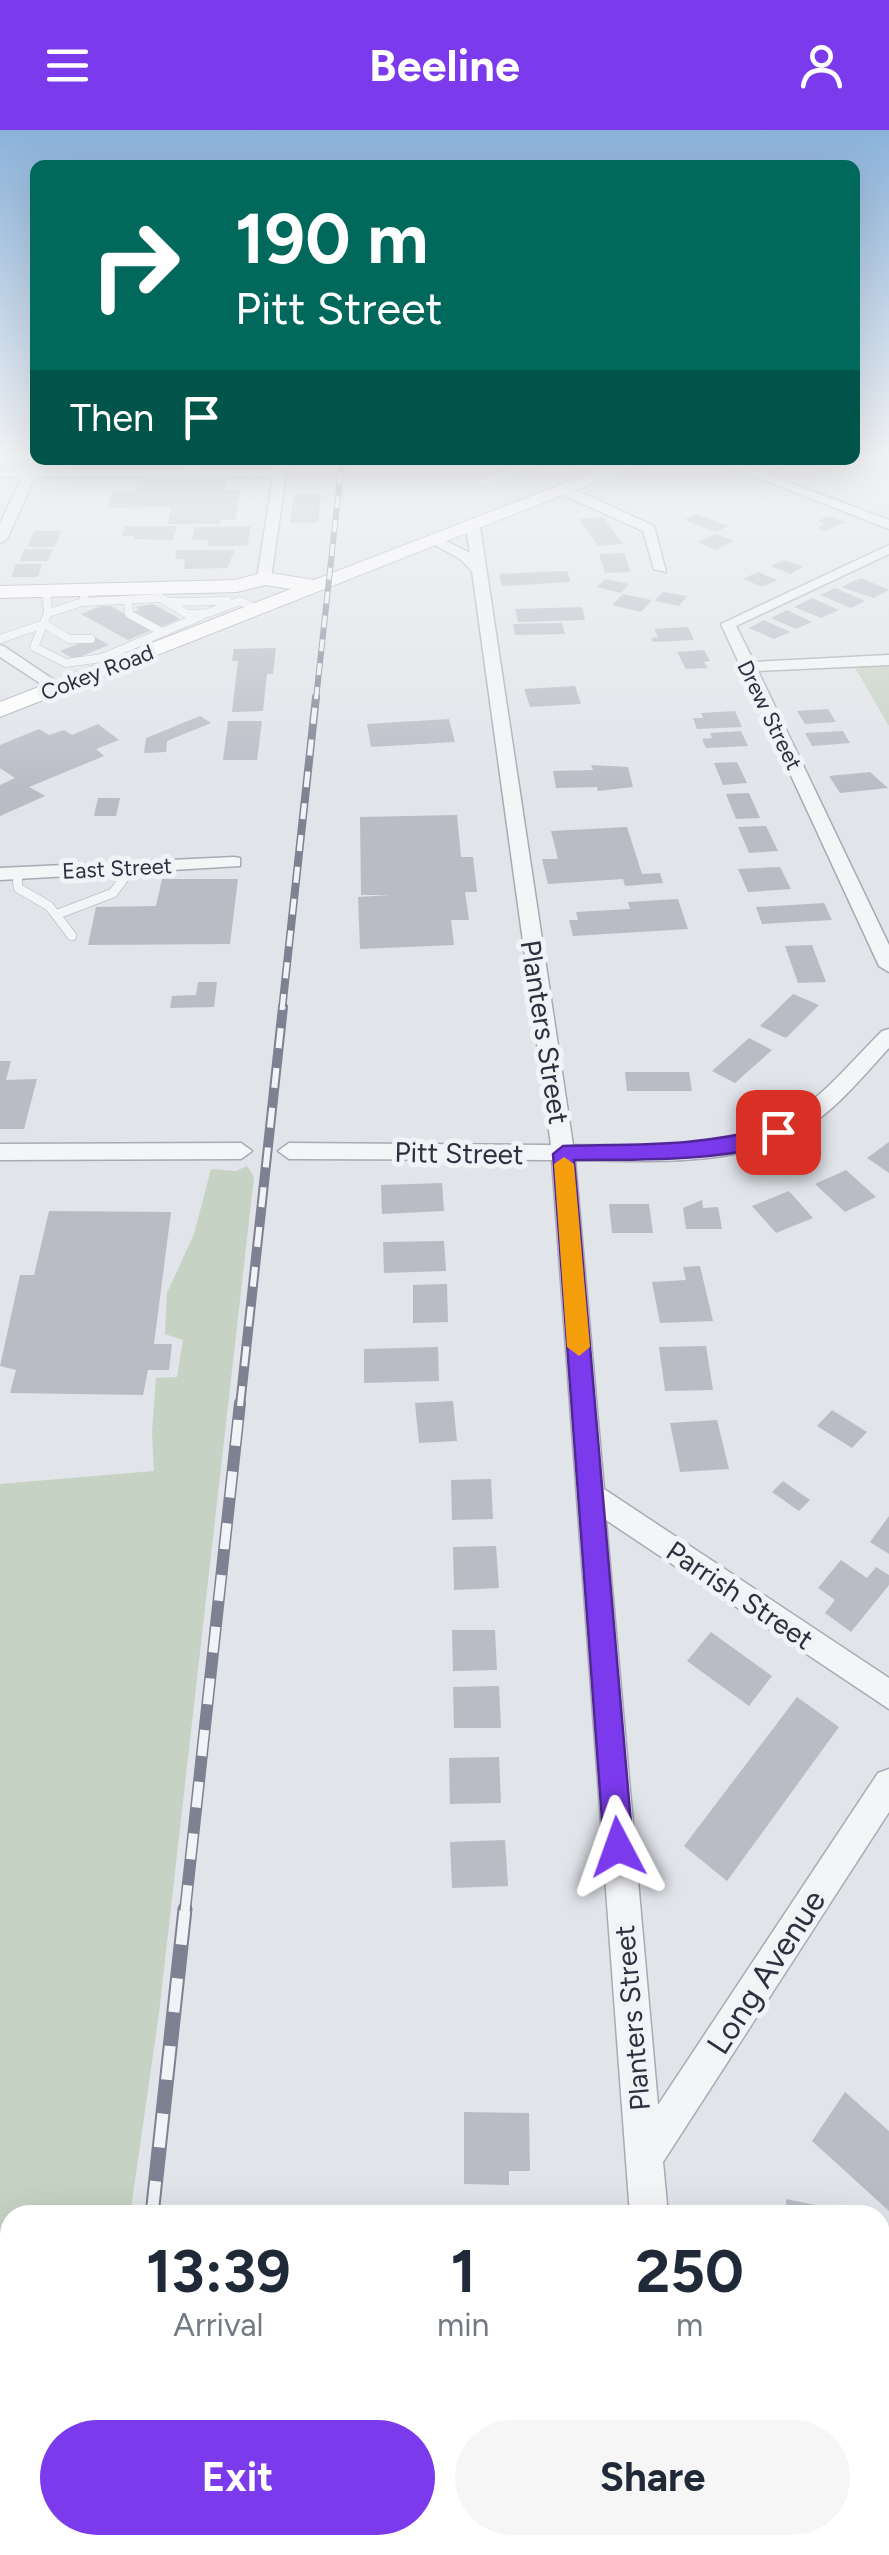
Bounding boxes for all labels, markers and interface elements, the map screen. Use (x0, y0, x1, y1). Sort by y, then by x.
icon: menu (40, 38, 95, 93)
text: Beeline (369, 38, 520, 92)
icon: person (794, 38, 849, 93)
text: 190 m (235, 196, 428, 281)
icon: right (70, 200, 200, 330)
text: Pitt Street (235, 281, 443, 335)
icon: arrive (174, 390, 229, 445)
text: Then (70, 395, 154, 441)
street label: Cokey Road (37, 639, 157, 706)
street label: Drew Street (731, 656, 808, 774)
street label: East Street (61, 852, 173, 885)
street label: Planters Street (514, 938, 576, 1126)
pin (736, 1090, 821, 1175)
icon: arrive (751, 1105, 806, 1160)
street label: Pitt Street (394, 1135, 524, 1171)
street label: Parrish Street (660, 1533, 820, 1657)
position arrow (566, 1795, 670, 1899)
street label: Long Avenue (699, 1883, 833, 2061)
street label: Planters Street (607, 1924, 657, 2112)
text: 13:39 (146, 2235, 291, 2307)
text: 1 (451, 2235, 476, 2307)
text: 250 (635, 2235, 744, 2307)
text: Arrival (173, 2306, 264, 2344)
text: min (437, 2306, 489, 2344)
text: m (676, 2306, 703, 2344)
button: Exit (40, 2420, 435, 2535)
button: Share (455, 2420, 850, 2535)

